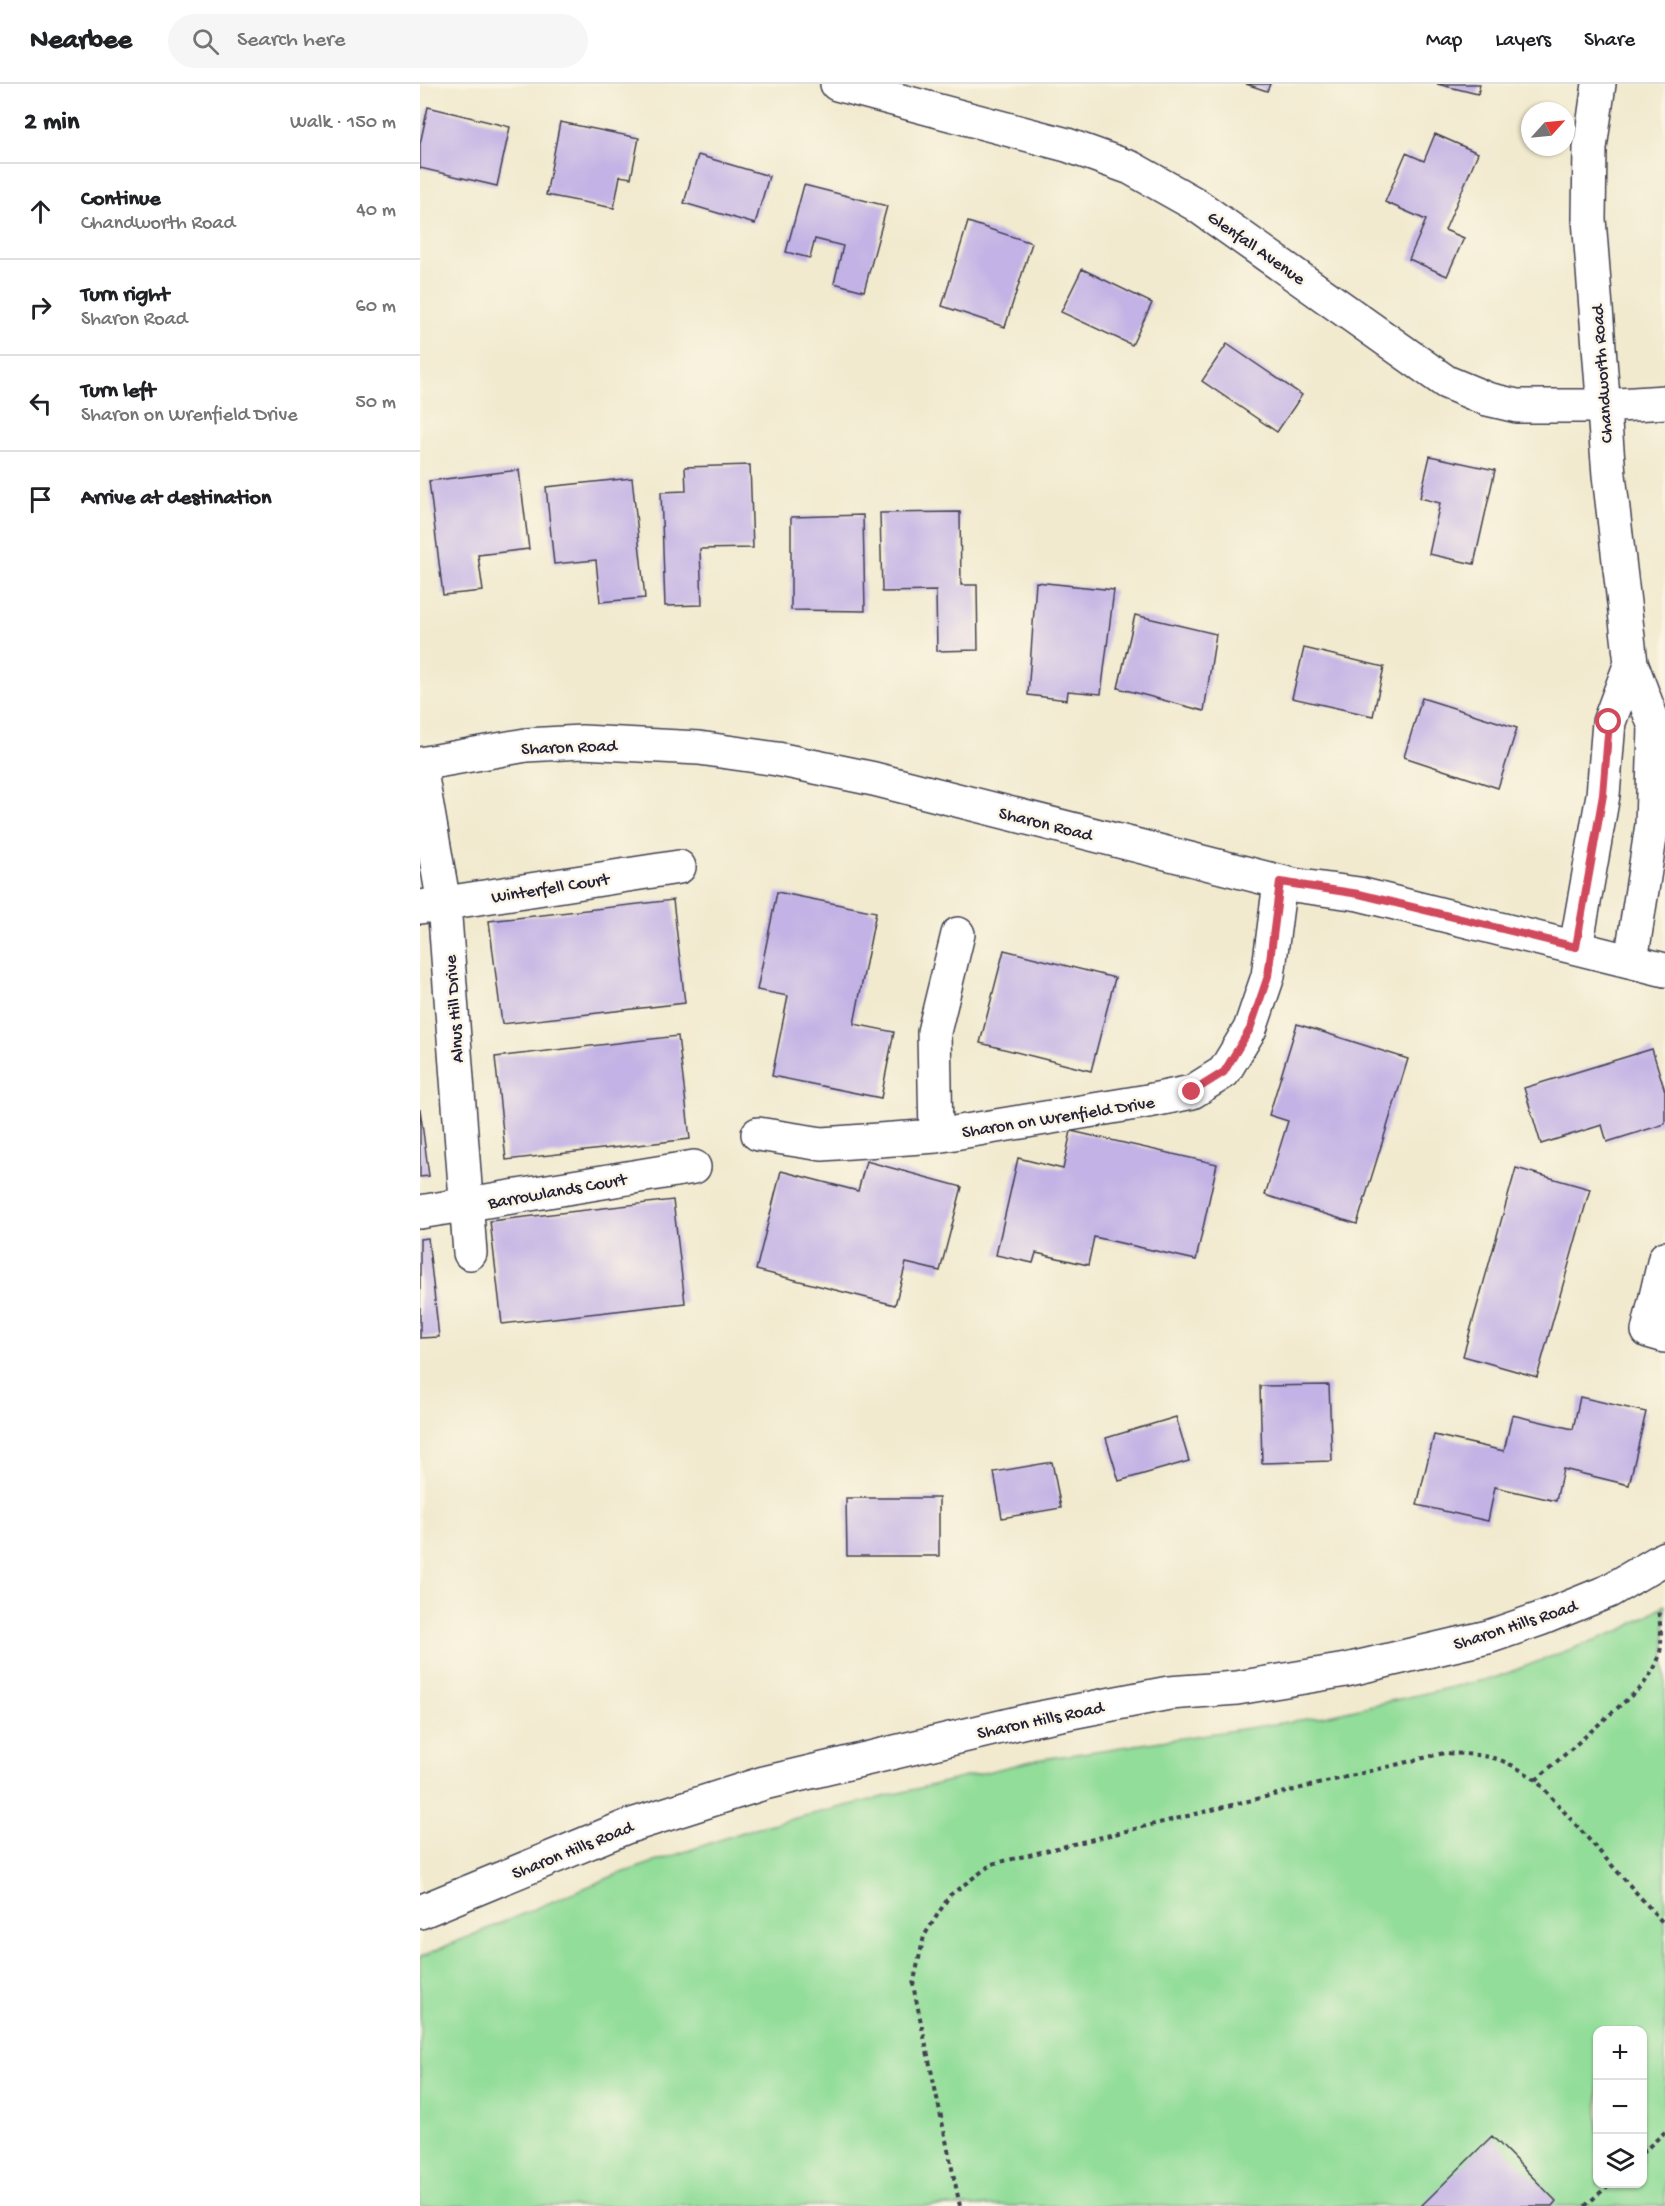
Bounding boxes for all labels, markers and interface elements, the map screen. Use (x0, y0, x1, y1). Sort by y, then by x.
search box (168, 14, 588, 68)
text: Nearbee (30, 25, 132, 58)
icon: search (189, 25, 222, 58)
text: Search here (237, 28, 345, 54)
text: Map (1426, 29, 1462, 54)
text: Layers (1495, 29, 1551, 54)
text: Share (1584, 29, 1635, 54)
north arrow (1521, 102, 1575, 156)
text: 2 min (24, 108, 79, 139)
text: Walk · 150 m (290, 112, 396, 135)
text: Continue (81, 187, 161, 213)
icon: ahead (24, 195, 57, 228)
text: 40 m (356, 200, 396, 223)
street label: Glenfall Avenue (1202, 207, 1309, 291)
text: Chandworth Road (81, 213, 235, 236)
text: Turn right (81, 283, 169, 309)
icon: right (24, 291, 57, 324)
text: 60 m (356, 296, 396, 319)
street label: Chandworth Road (1588, 302, 1619, 444)
text: Sharon Road (81, 309, 188, 332)
text: Turn left (81, 379, 155, 405)
icon: left (24, 387, 57, 420)
text: 50 m (355, 392, 396, 415)
text: Sharon on Wrenfield Drive (81, 405, 298, 428)
icon: arrive (24, 483, 57, 516)
text: Arrive at destination (81, 486, 271, 512)
route start (1595, 708, 1621, 734)
street label: Sharon Road (521, 736, 619, 761)
street label: Sharon Road (996, 804, 1096, 848)
street label: Winterfell Court (490, 870, 612, 909)
street label: Alnus Hill Drive (441, 953, 470, 1063)
route end (1178, 1078, 1204, 1104)
street label: Sharon on Wrenfield Drive (960, 1093, 1157, 1144)
street label: Barrowlands Court (485, 1170, 630, 1215)
street label: Sharon Hills Road (1451, 1596, 1582, 1656)
street label: Sharon Hills Road (975, 1697, 1107, 1745)
street label: Sharon Hills Road (509, 1817, 638, 1885)
map controls (1593, 2026, 1647, 2188)
button: + (1593, 2026, 1647, 2080)
button: − (1593, 2080, 1647, 2134)
button: layers (1593, 2134, 1647, 2188)

